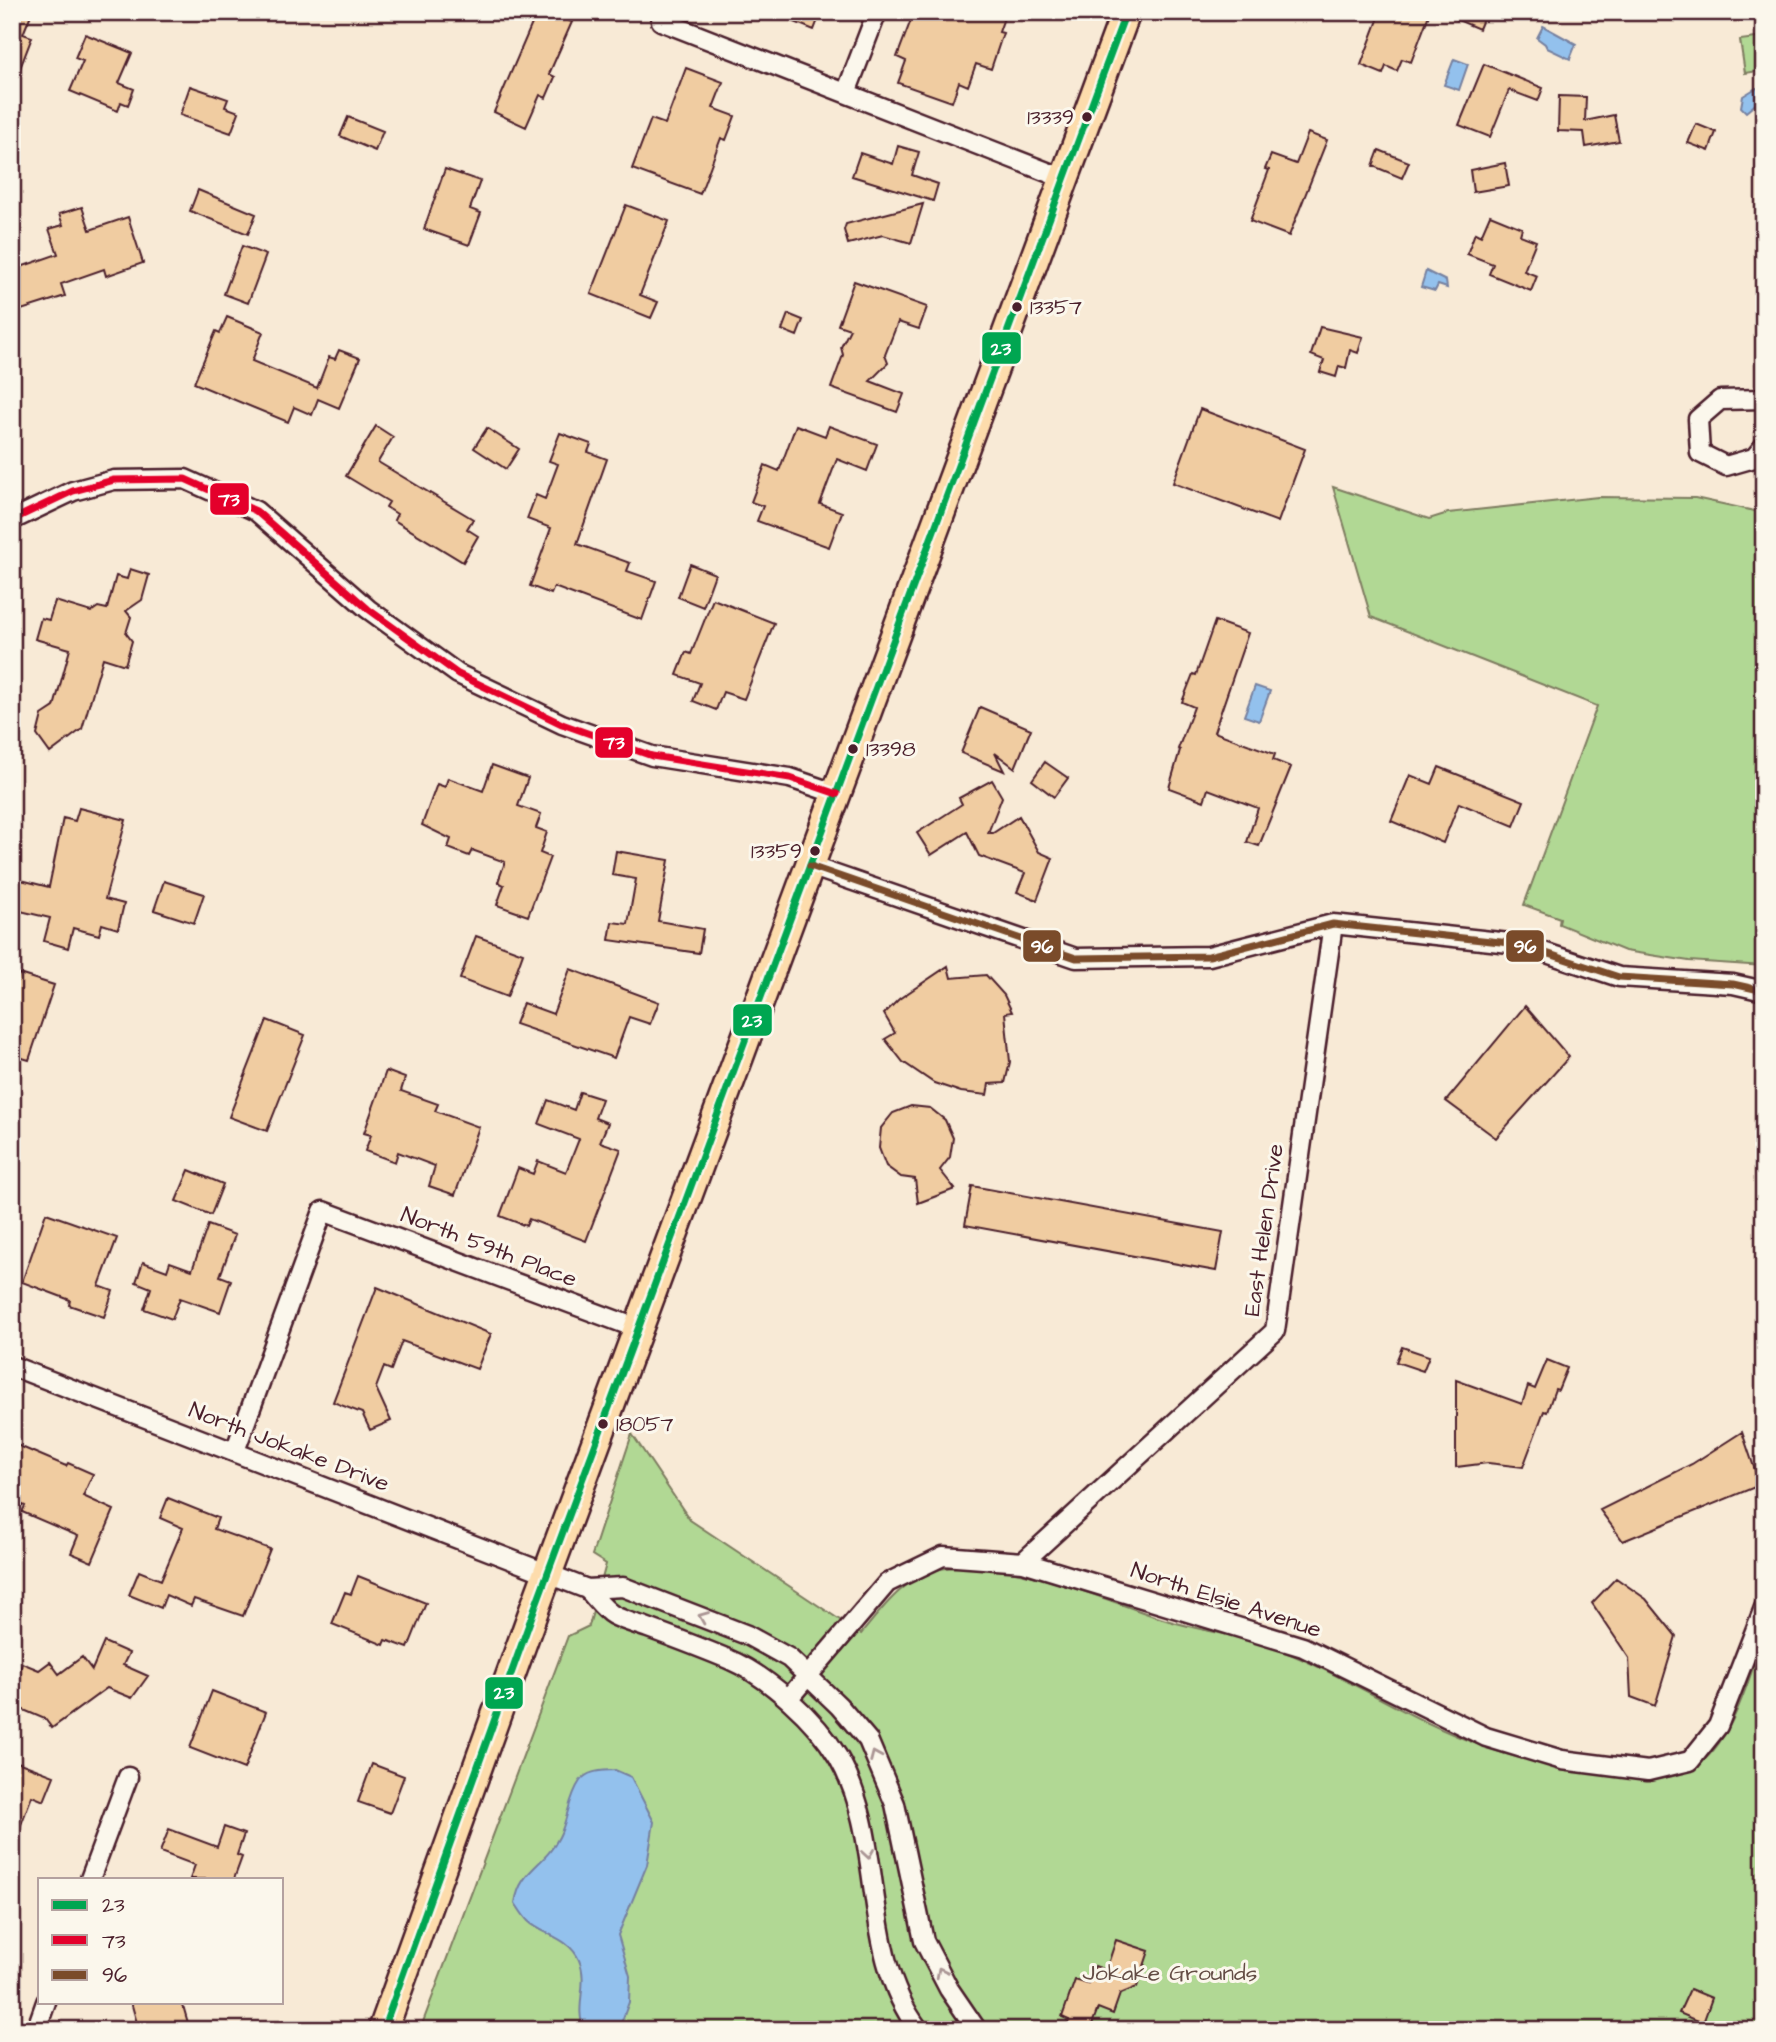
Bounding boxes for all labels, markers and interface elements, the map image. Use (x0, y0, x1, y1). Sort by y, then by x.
place label: 13339 (1027, 103, 1074, 132)
marker: 13339 (1080, 110, 1094, 124)
place label: 13357 (1030, 293, 1082, 322)
marker: 13357 (1010, 300, 1024, 314)
line badge: 23 (981, 331, 1022, 365)
text: 23 (990, 336, 1012, 363)
line badge: 73 (209, 482, 250, 516)
text: 73 (217, 487, 240, 514)
line badge: 73 (594, 726, 634, 759)
text: 73 (602, 730, 625, 757)
place label: 13398 (866, 735, 916, 764)
marker: 13398 (846, 742, 860, 756)
place label: 13359 (751, 837, 802, 866)
marker: 13359 (808, 844, 822, 858)
line badge: 96 (1022, 929, 1062, 963)
line badge: 96 (1505, 929, 1545, 963)
text: 96 (1031, 934, 1053, 961)
text: 96 (1514, 934, 1536, 961)
line badge: 23 (732, 1003, 773, 1037)
text: 23 (741, 1008, 763, 1035)
street label: East Helen Drive (1236, 1142, 1292, 1318)
street label: North 59th Place (396, 1199, 582, 1295)
street label: North Jokake Drive (184, 1394, 394, 1500)
place label: 18057 (616, 1410, 673, 1439)
marker: 18057 (596, 1417, 610, 1431)
street label: North Elsie Avenue (1127, 1554, 1325, 1646)
one-way arrow (697, 1611, 709, 1625)
line badge: 23 (484, 1676, 524, 1710)
text: 23 (493, 1680, 515, 1707)
one-way arrow (869, 1751, 883, 1763)
one-way arrow (860, 1848, 875, 1860)
legend (38, 1878, 284, 2004)
text: 23 (102, 1891, 125, 1920)
text: 73 (102, 1927, 126, 1956)
park label: Jokake Grounds (1083, 1957, 1257, 1989)
text: 96 (102, 1961, 127, 1990)
one-way arrow (935, 1967, 949, 1979)

